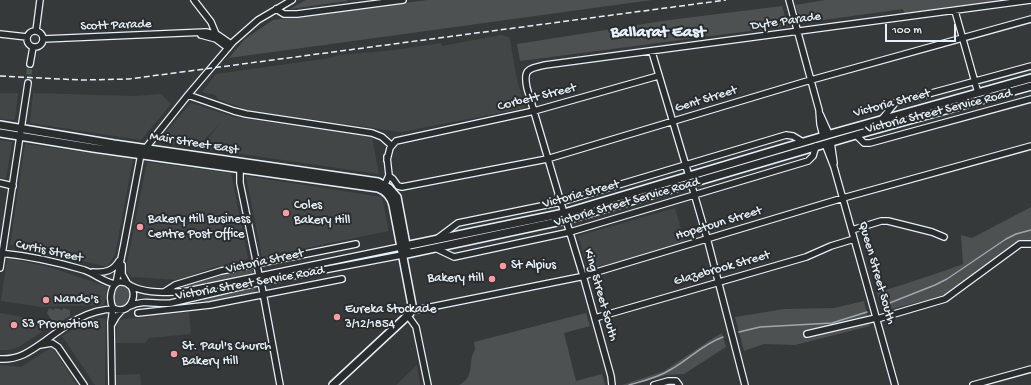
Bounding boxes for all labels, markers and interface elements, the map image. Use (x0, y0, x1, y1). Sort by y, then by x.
street label: Dyte Parade (750, 9, 822, 35)
scale bar (887, 16, 958, 42)
street label: Scott Parade (80, 17, 152, 35)
district label: Ballarat East (611, 23, 705, 43)
text: 100 m (892, 24, 922, 38)
street label: Corbett Street (496, 81, 578, 115)
street label: Gent Street (673, 83, 739, 117)
street label: Victoria Street (852, 86, 932, 122)
street label: Victoria Street Service Road (864, 86, 1014, 138)
street label: Mair Street East (148, 129, 240, 159)
street label: Victoria Street Service Road (553, 175, 701, 231)
street label: Victoria Street (541, 177, 621, 213)
place label: Coles Bakery Hill (294, 198, 350, 229)
street label: Hopetoun Street (674, 203, 764, 245)
marker: Coles Bakery Hill (281, 208, 291, 218)
place label: Bakery Hill Business Centre Post Office (148, 212, 250, 243)
street label: Queen Street South (854, 220, 898, 326)
marker: Bakery Hill Business Centre Post Office (135, 222, 145, 232)
street label: Curtis Street (14, 237, 84, 267)
street label: Victoria Street (225, 246, 305, 278)
street label: King Street South (579, 247, 621, 343)
street label: Glazebrook Street (672, 248, 772, 290)
place label: St Alpius (511, 258, 556, 274)
marker: St Alpius (498, 261, 508, 271)
street label: Victoria Street Service Road (175, 263, 325, 305)
place label: Bakery Hill (428, 271, 484, 287)
marker: Bakery Hill (487, 274, 497, 284)
place label: Nando's (54, 292, 98, 308)
marker: Nando's (41, 295, 51, 305)
place label: Eureka Stockade 3/12/1854 (345, 302, 436, 333)
marker: Eureka Stockade 3/12/1854 (332, 312, 342, 322)
place label: S3 Promotions (22, 317, 98, 333)
marker: S3 Promotions (9, 320, 19, 330)
place label: St. Paul's Church Bakery Hill (182, 339, 271, 370)
marker: St. Paul's Church Bakery Hill (169, 349, 179, 359)

